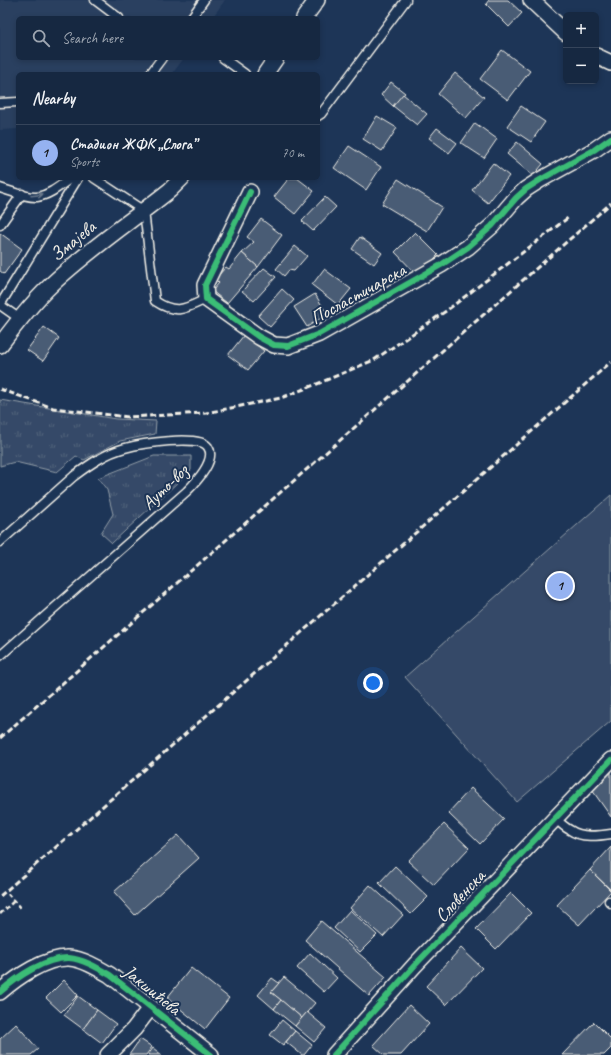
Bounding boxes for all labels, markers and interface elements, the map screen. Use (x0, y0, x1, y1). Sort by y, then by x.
map controls (563, 12, 599, 84)
button: + (563, 12, 599, 48)
search box (16, 16, 320, 60)
icon: search (30, 27, 52, 49)
text: Search here (62, 29, 123, 48)
button: − (563, 48, 599, 84)
text: Nearby (32, 88, 75, 109)
text: Стадион ЖФК „Слога” (70, 135, 196, 154)
text: 1 (42, 145, 48, 161)
text: 70 m (282, 145, 304, 161)
text: Sports (70, 154, 99, 170)
one-way arrow (30, 191, 43, 199)
street label: Змајева (45, 214, 102, 267)
street label: Посластичарска (306, 257, 411, 330)
street label: Ауто-воз (137, 457, 195, 515)
pin: 1 (547, 571, 573, 601)
your location (363, 673, 383, 693)
street label: Словенска (430, 863, 492, 927)
street label: Јакшићева (118, 959, 187, 1021)

